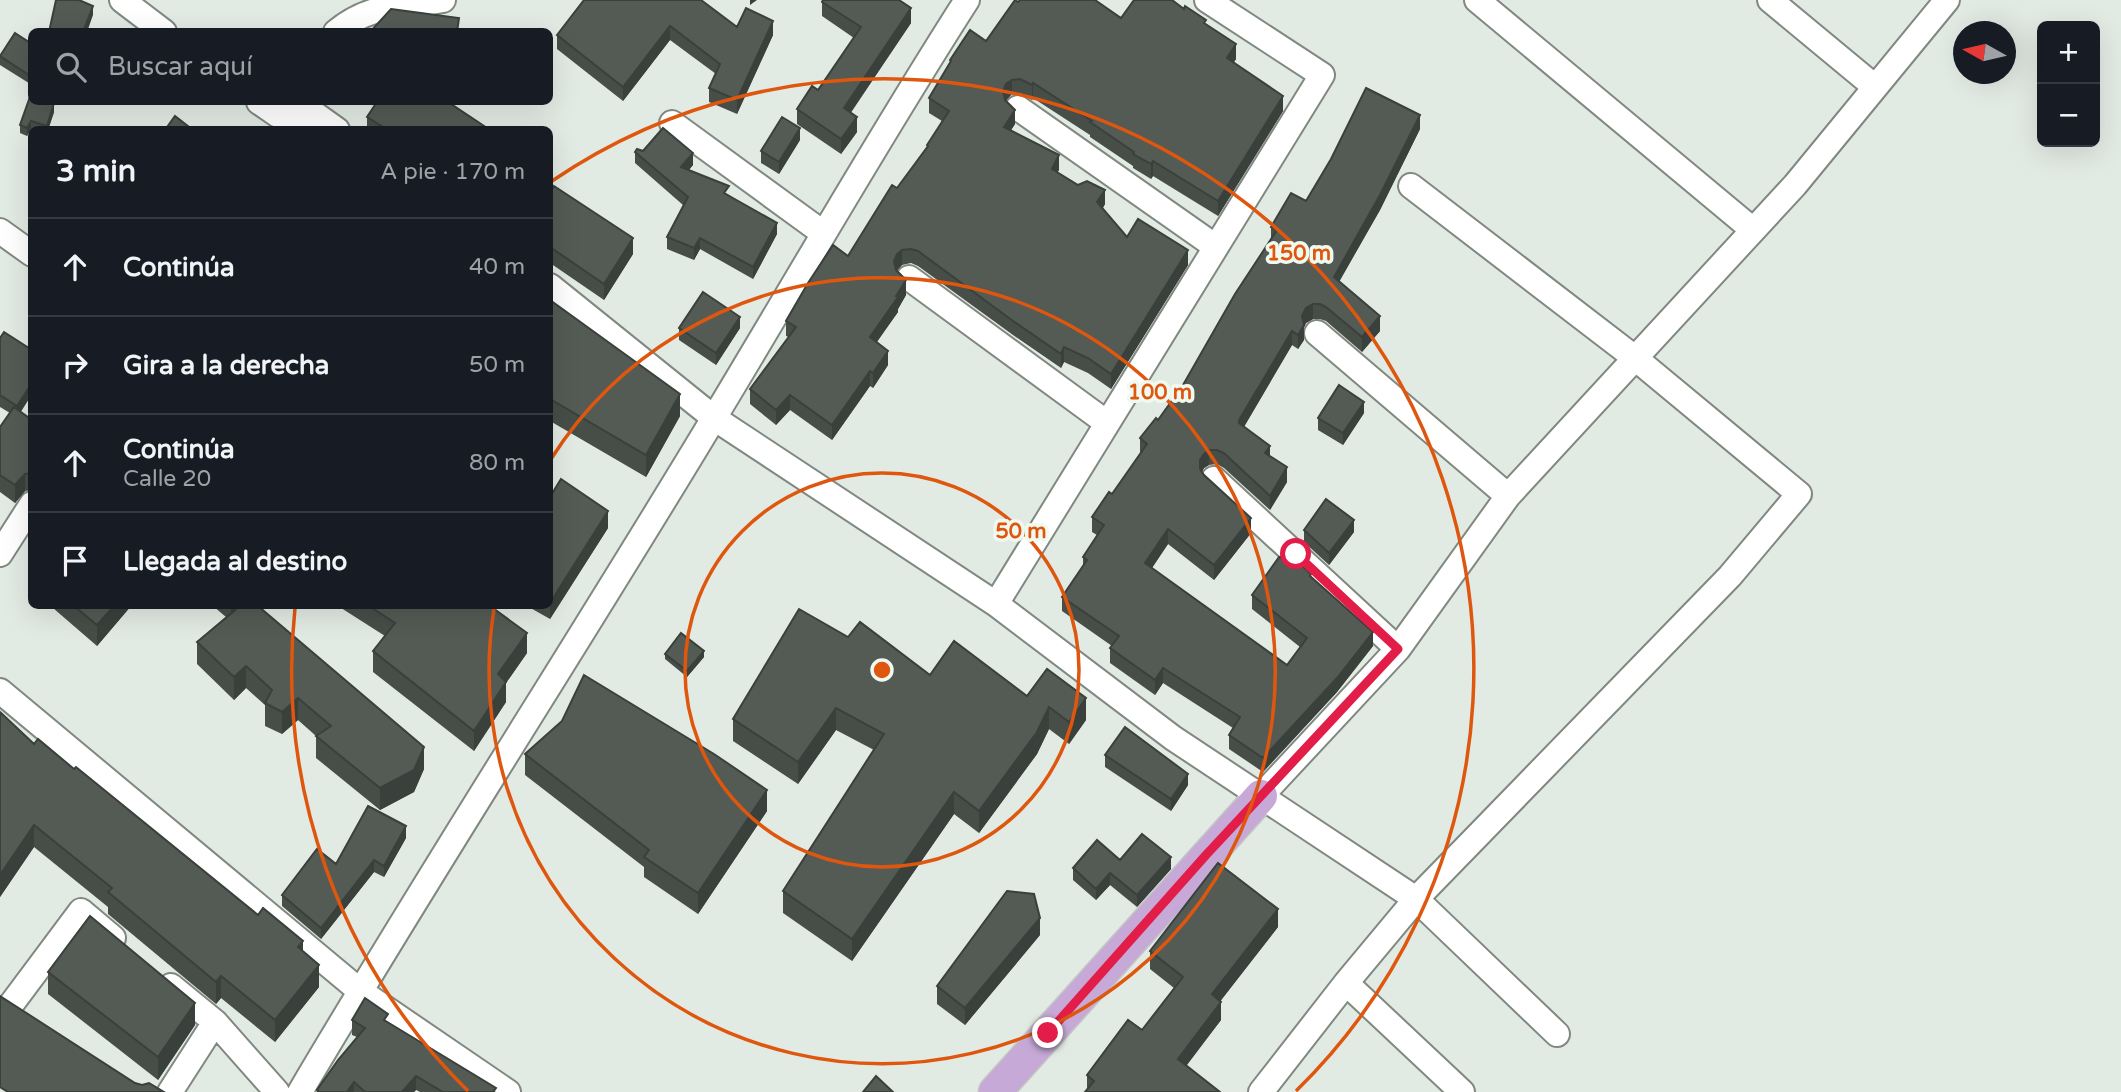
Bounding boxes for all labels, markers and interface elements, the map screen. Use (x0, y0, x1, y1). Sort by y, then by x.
north arrow (1953, 21, 2016, 84)
map controls (2037, 21, 2100, 147)
button: + (2037, 21, 2100, 84)
search box (28, 28, 553, 105)
icon: search (52, 48, 90, 86)
text: Buscar aquí (108, 51, 253, 82)
button: − (2037, 84, 2100, 147)
text: 3 min (56, 153, 136, 190)
text: A pie · 170 m (380, 158, 525, 186)
text: 150 m (1267, 241, 1331, 266)
icon: ahead (56, 248, 94, 286)
text: Continúa (123, 252, 235, 283)
text: 40 m (469, 253, 525, 281)
icon: right (56, 346, 94, 384)
text: Gira a la derecha (123, 350, 329, 381)
text: 50 m (469, 351, 525, 379)
text: 100 m (1128, 380, 1192, 405)
text: Continúa (123, 434, 235, 465)
icon: ahead (56, 444, 94, 482)
text: 80 m (469, 449, 525, 477)
text: Calle 20 (123, 465, 211, 493)
text: 50 m (995, 519, 1047, 544)
route start (1280, 538, 1311, 569)
icon: arrive (56, 542, 94, 580)
text: Llegada al destino (123, 546, 347, 577)
centre of rings (870, 658, 894, 682)
route end (1032, 1017, 1063, 1048)

